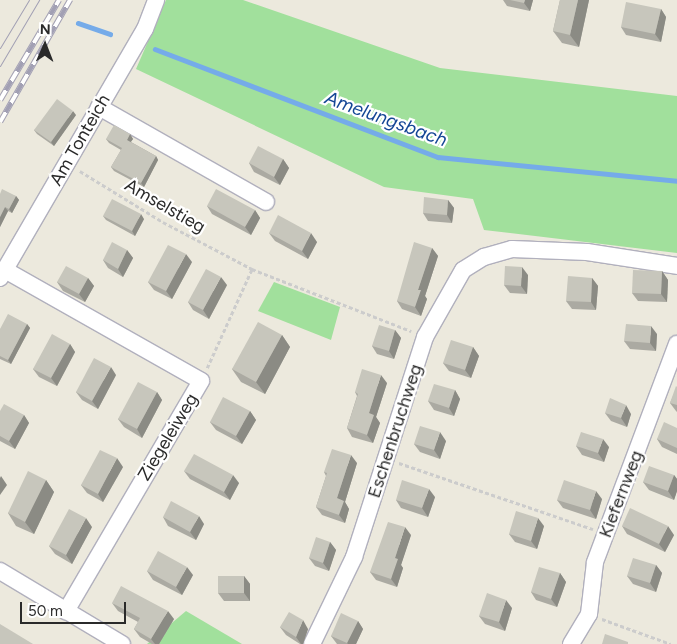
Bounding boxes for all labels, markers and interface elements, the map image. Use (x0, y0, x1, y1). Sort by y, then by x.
north arrow (20, 20, 70, 70)
text: N (40, 21, 51, 38)
water label: Amelungsbach (322, 86, 450, 152)
street label: Am Tonteich (45, 91, 115, 189)
street label: Amselstieg (121, 174, 209, 238)
street label: Eschenbruchweg (363, 361, 427, 501)
street label: Ziegeleiweg (133, 389, 203, 485)
street label: Kiefernweg (594, 447, 648, 541)
scale bar (22, 592, 129, 624)
text: 50 m (28, 602, 63, 620)

